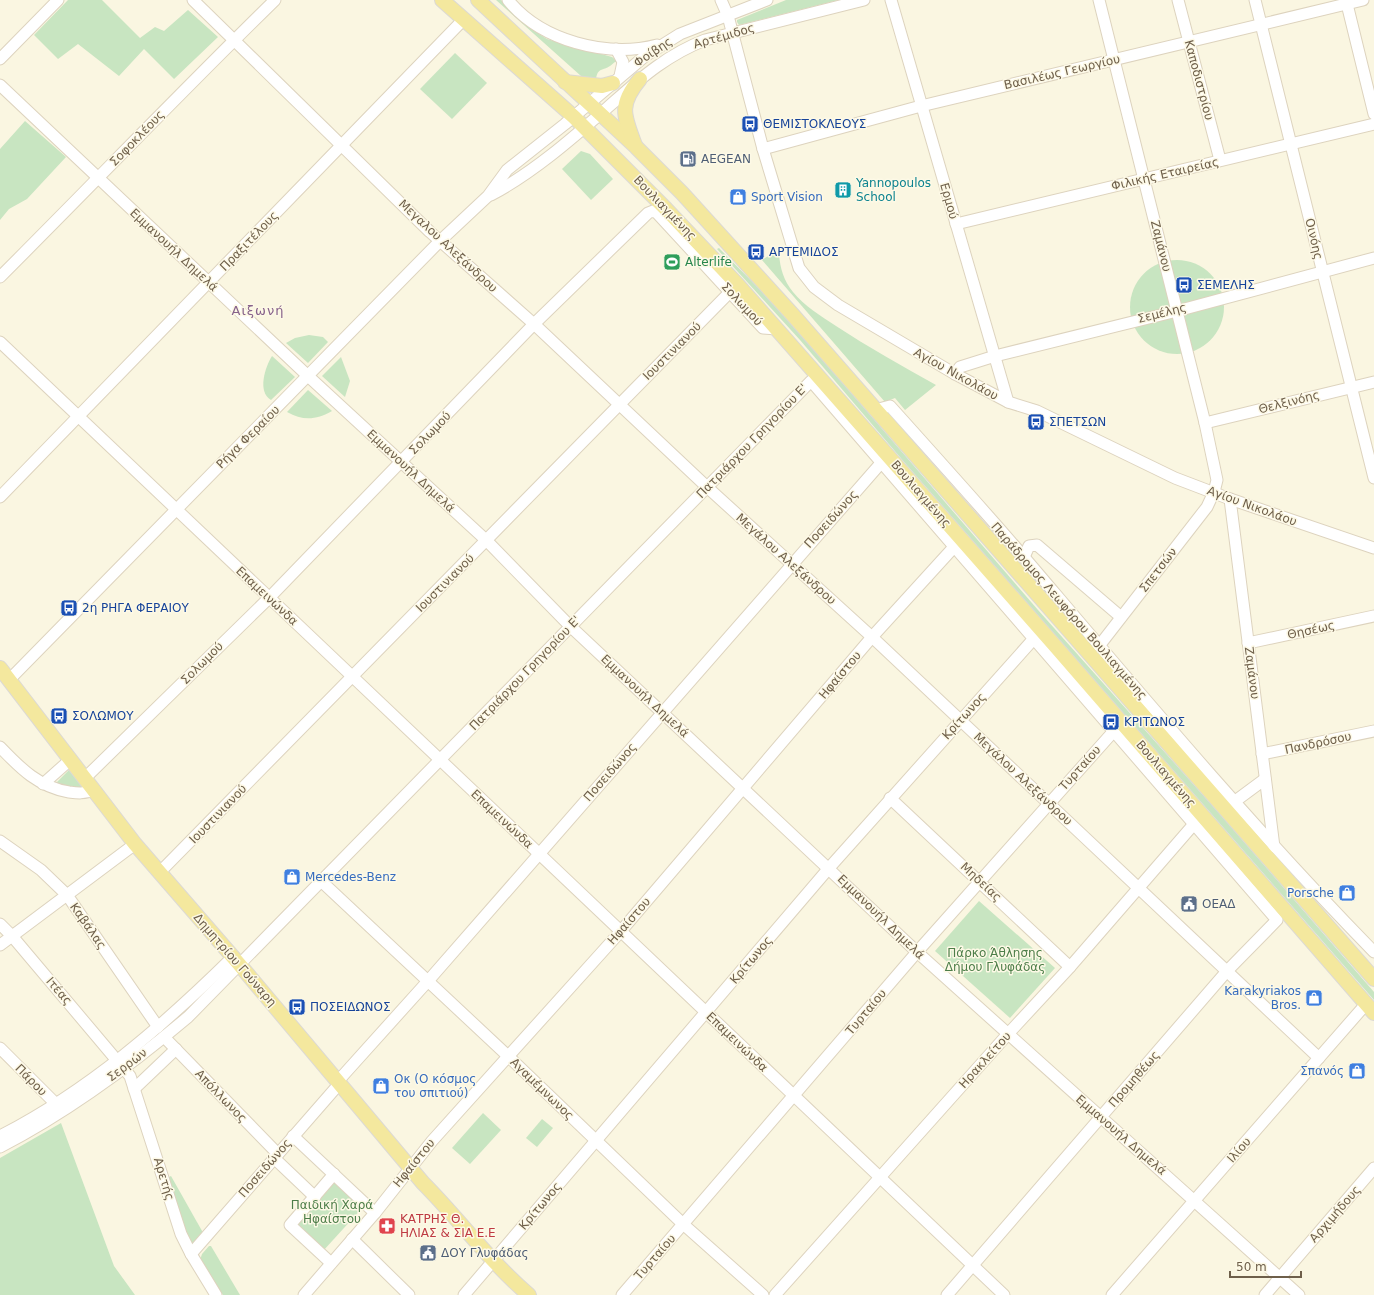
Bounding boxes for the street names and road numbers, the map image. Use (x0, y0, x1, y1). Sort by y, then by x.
street label: Αρτέμιδος (692, 21, 756, 51)
street label: Φοίβης (631, 34, 675, 70)
street label: Καποδιστρίου (1182, 38, 1216, 122)
street label: Βασιλέως Γεωργίου (1003, 52, 1121, 92)
street label: Σοφοκλέους (107, 107, 167, 169)
street label: Φιλικής Εταιρείας (1110, 155, 1220, 193)
street label: Βουλιαγμένης (631, 173, 699, 243)
street label: Ερμού (937, 181, 961, 221)
street label: Μεγαλου Αλεξάνδρου (396, 197, 500, 295)
street label: Εμμανουήλ Δημελά (127, 206, 221, 294)
street label: Πραξιτέλους (217, 208, 281, 274)
street label: Οινόης (1302, 217, 1326, 261)
street label: Ζαμάνου (1148, 219, 1174, 273)
street label: Σολωμού (718, 279, 766, 329)
street label: Σεμέλης (1136, 300, 1188, 326)
street label: Ιουστινιανού (640, 319, 704, 383)
street label: Αγίου Νικολάου (911, 345, 1001, 403)
street label: Πατριάρχου Γρηγορίου E' (694, 381, 810, 501)
street label: Θελξινόης (1257, 388, 1321, 416)
street label: Ρήγα Φεραίου (214, 403, 282, 471)
street label: Σολωμού (406, 409, 454, 457)
street label: Εμμανουήλ Δημελά (364, 427, 458, 515)
street label: Βουλιαγμένης (888, 458, 954, 530)
street label: Αγίου Νικολάου (1205, 483, 1299, 529)
street label: Ποσειδώνος (801, 487, 861, 551)
street label: Μεγάλου Αλεξάνδρου (733, 511, 839, 608)
street label: Παράδρομος Λεωφόρου Βουλιαγμένης (988, 519, 1150, 703)
street label: Σπετσών (1136, 545, 1180, 595)
street label: Ιουστινιανού (413, 551, 477, 615)
street label: Επαμεινώνδα (233, 564, 301, 628)
street label: Πατριάρχου Γρηγορίου E' (467, 613, 583, 733)
street label: Θησέως (1286, 618, 1336, 642)
street label: Σολωμού (178, 639, 226, 687)
street label: Ζαμάνου (1242, 646, 1262, 700)
street label: Ηφαίστου (816, 648, 864, 702)
street label: Εμμανουήλ Δημελά (598, 652, 692, 740)
street label: Κρίτωνος (939, 690, 989, 742)
street label: Πανδρόσου (1283, 729, 1353, 757)
street label: Μεγάλου Αλεξάνδρου (971, 730, 1075, 828)
street label: Βουλιαγμένης (1133, 738, 1199, 810)
street label: Ποσειδώνος (581, 740, 639, 804)
street label: Τυρταίου (1056, 743, 1104, 794)
street label: Ιουστινιανού (186, 782, 250, 846)
street label: Επαμεινώνδα (468, 787, 536, 851)
street label: Μηδείας (958, 860, 1004, 904)
street label: Εμμανουήλ Δημελά (835, 872, 927, 962)
street label: Ηφαίστου (605, 894, 653, 947)
street label: Καβάλας (67, 900, 109, 952)
street label: Δημητρίου Γούναρη (191, 911, 279, 1009)
street label: Κρίτωνος (727, 933, 775, 987)
street label: Ιτέας (43, 974, 75, 1008)
street label: Τυρταίου (842, 986, 889, 1038)
street label: Επαμεινώνδα (704, 1009, 771, 1075)
street label: Ηρακλείτου (956, 1029, 1014, 1091)
street label: Σερρών (104, 1045, 150, 1084)
street label: Προμηθέως (1106, 1048, 1162, 1110)
street label: Αγαμέμνωνος (507, 1055, 577, 1123)
street label: Πάρου (12, 1061, 50, 1099)
street label: Απόλλωνος (192, 1067, 250, 1125)
street label: Εμμανουήλ Δημελά (1073, 1092, 1169, 1178)
street label: Ιλίου (1224, 1134, 1254, 1166)
street label: Ποσειδώνος (236, 1136, 294, 1200)
street label: Ηφαίστου (390, 1136, 438, 1190)
street label: Αρετής (151, 1156, 177, 1202)
street label: Κρίτωνος (516, 1179, 564, 1233)
street label: Αρχιμήδους (1307, 1183, 1363, 1245)
street label: Τυρταίου (631, 1231, 678, 1283)

